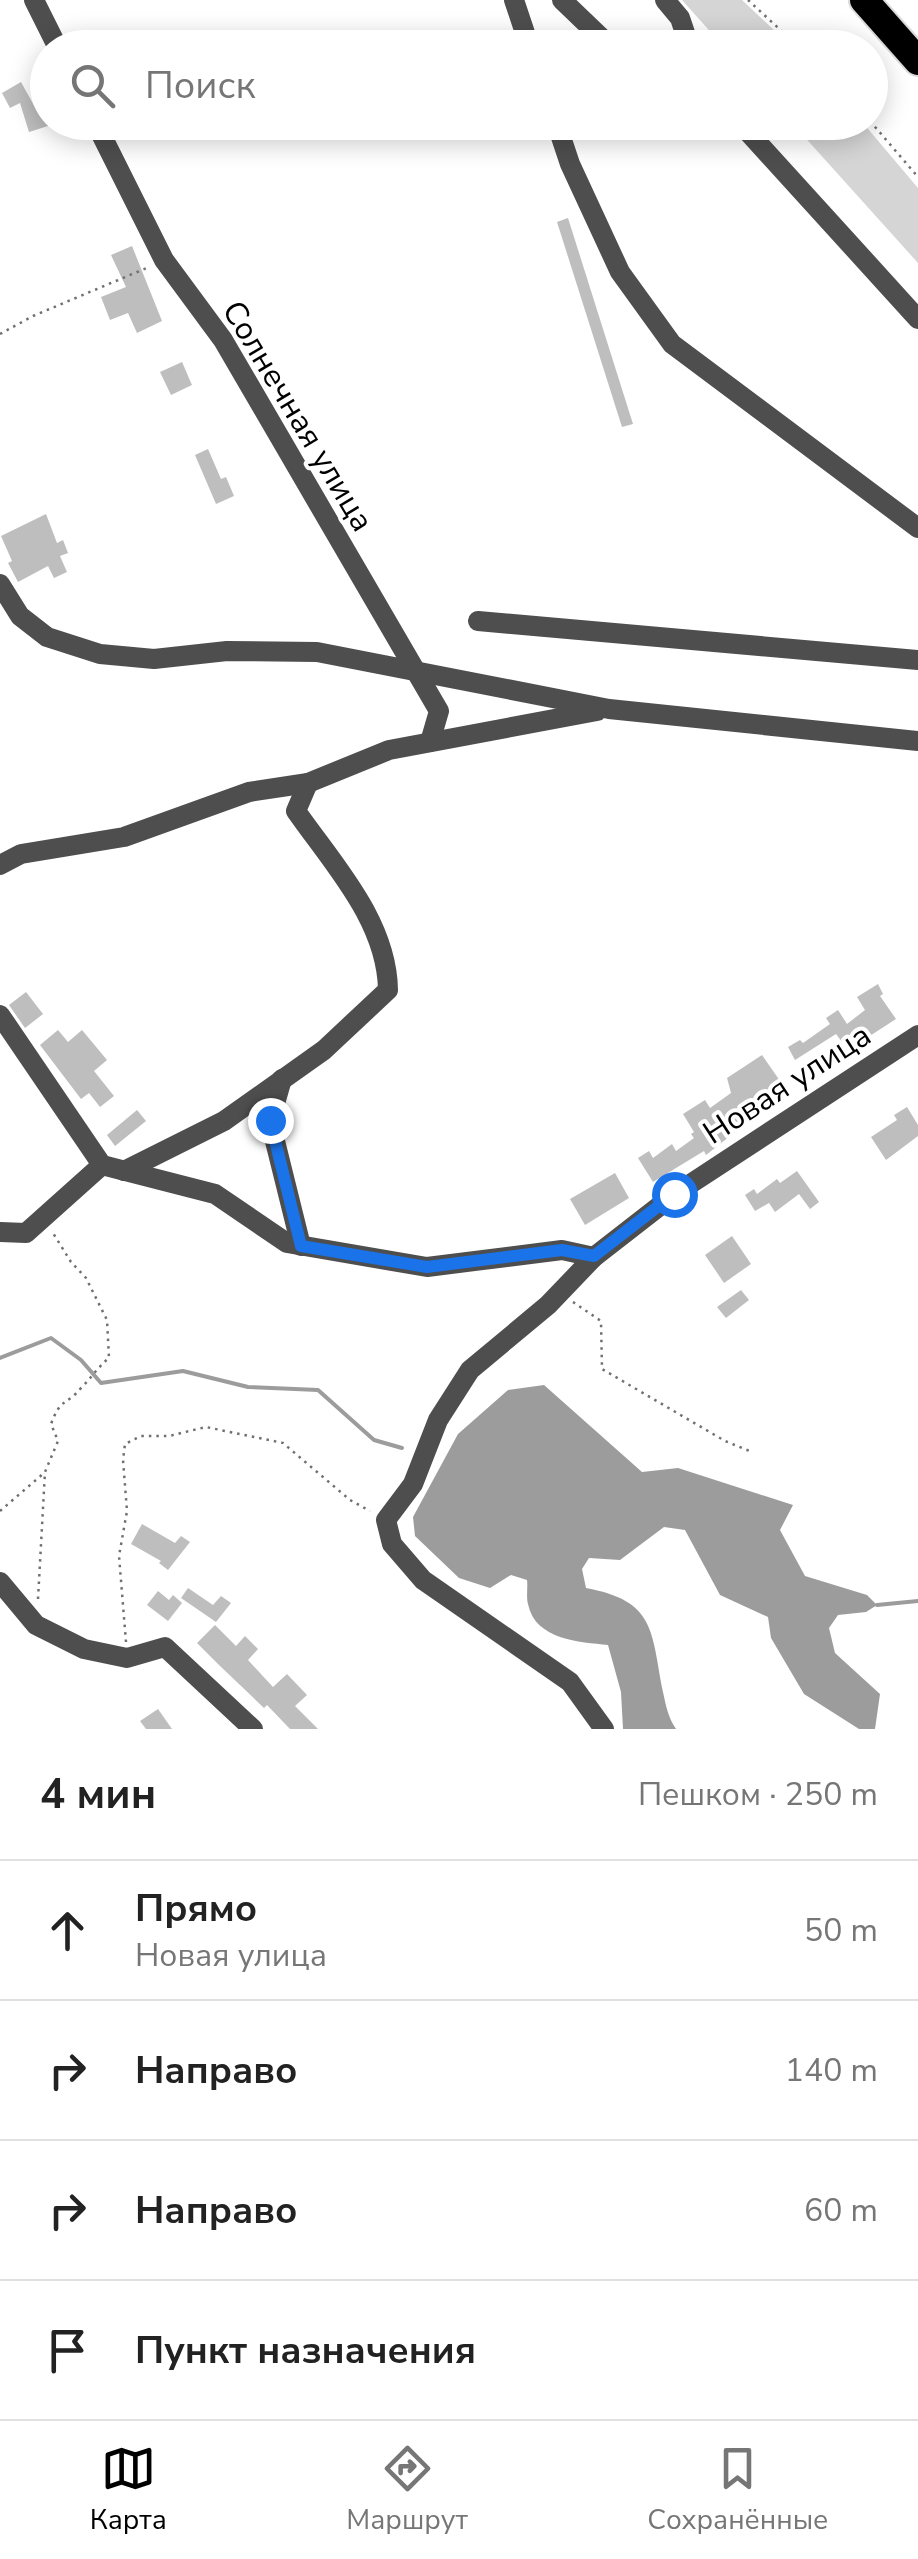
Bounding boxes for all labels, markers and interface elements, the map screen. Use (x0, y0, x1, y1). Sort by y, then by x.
search box (30, 30, 888, 140)
icon: search (65, 58, 120, 113)
text: Поиск (145, 60, 255, 111)
street label: Солнечная улица (212, 293, 384, 539)
street label: Новая улица (695, 1014, 879, 1154)
route end (248, 1098, 294, 1144)
route start (652, 1172, 698, 1218)
text: 4 мин (40, 1766, 156, 1823)
text: Пешком · 250 m (638, 1773, 878, 1816)
text: Прямо (135, 1883, 257, 1934)
icon: ahead (40, 1903, 95, 1958)
text: 50 m (804, 1909, 878, 1952)
text: Новая улица (135, 1934, 327, 1977)
icon: right (40, 2043, 95, 2098)
text: Направо (135, 2045, 297, 2096)
text: 140 m (785, 2049, 878, 2092)
icon: right (40, 2183, 95, 2238)
text: Направо (135, 2185, 297, 2236)
text: 60 m (804, 2189, 878, 2232)
icon: arrive (40, 2323, 95, 2378)
text: Пункт назначения (135, 2325, 476, 2376)
tab: Карта (90, 2441, 167, 2539)
tab: Маршрут (346, 2441, 468, 2539)
tab: Сохранённые (647, 2441, 828, 2539)

